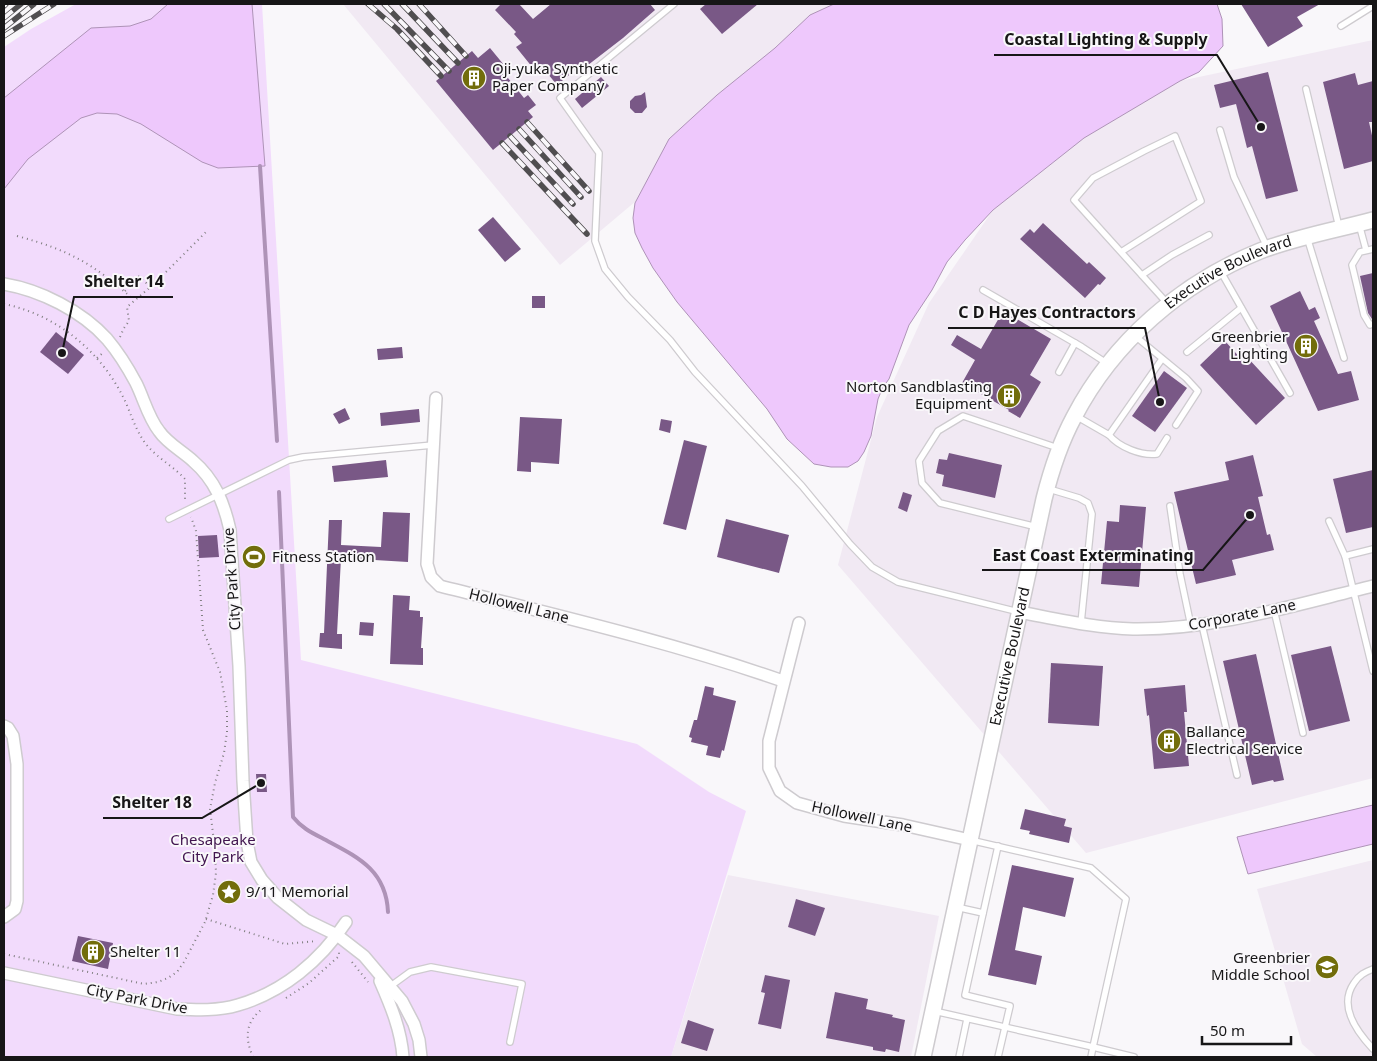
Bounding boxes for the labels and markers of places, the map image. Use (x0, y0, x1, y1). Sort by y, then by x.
callout: Coastal Lighting & Supply (994, 24, 1217, 55)
place label: Oji-yuka Synthetic Paper Company (492, 58, 618, 95)
building icon: Oji-yuka Synthetic Paper Company (461, 65, 487, 91)
callout: Shelter 14 (74, 266, 173, 297)
callout: C D Hayes Contractors (948, 297, 1145, 328)
place label: Greenbrier Lighting (1211, 326, 1288, 363)
building icon: Greenbrier Lighting (1293, 333, 1319, 359)
place label: Norton Sandblasting Equipment (846, 376, 993, 413)
building icon: Norton Sandblasting Equipment (996, 383, 1022, 409)
callout: East Coast Exterminating (982, 539, 1203, 570)
sports icon: Fitness Station (241, 544, 267, 570)
place label: Fitness Station (272, 546, 375, 566)
place label: Ballance Electrical Service (1186, 721, 1303, 758)
building icon: Ballance Electrical Service (1156, 728, 1182, 754)
callout: Shelter 18 (103, 787, 202, 818)
place icon: 9/11 Memorial (216, 879, 242, 905)
place label: 9/11 Memorial (246, 881, 349, 901)
building icon: Shelter 11 (80, 939, 106, 965)
place label: Shelter 11 (110, 941, 181, 961)
place label: Greenbrier Middle School (1211, 947, 1310, 984)
school or university icon: Greenbrier Middle School (1314, 954, 1340, 980)

